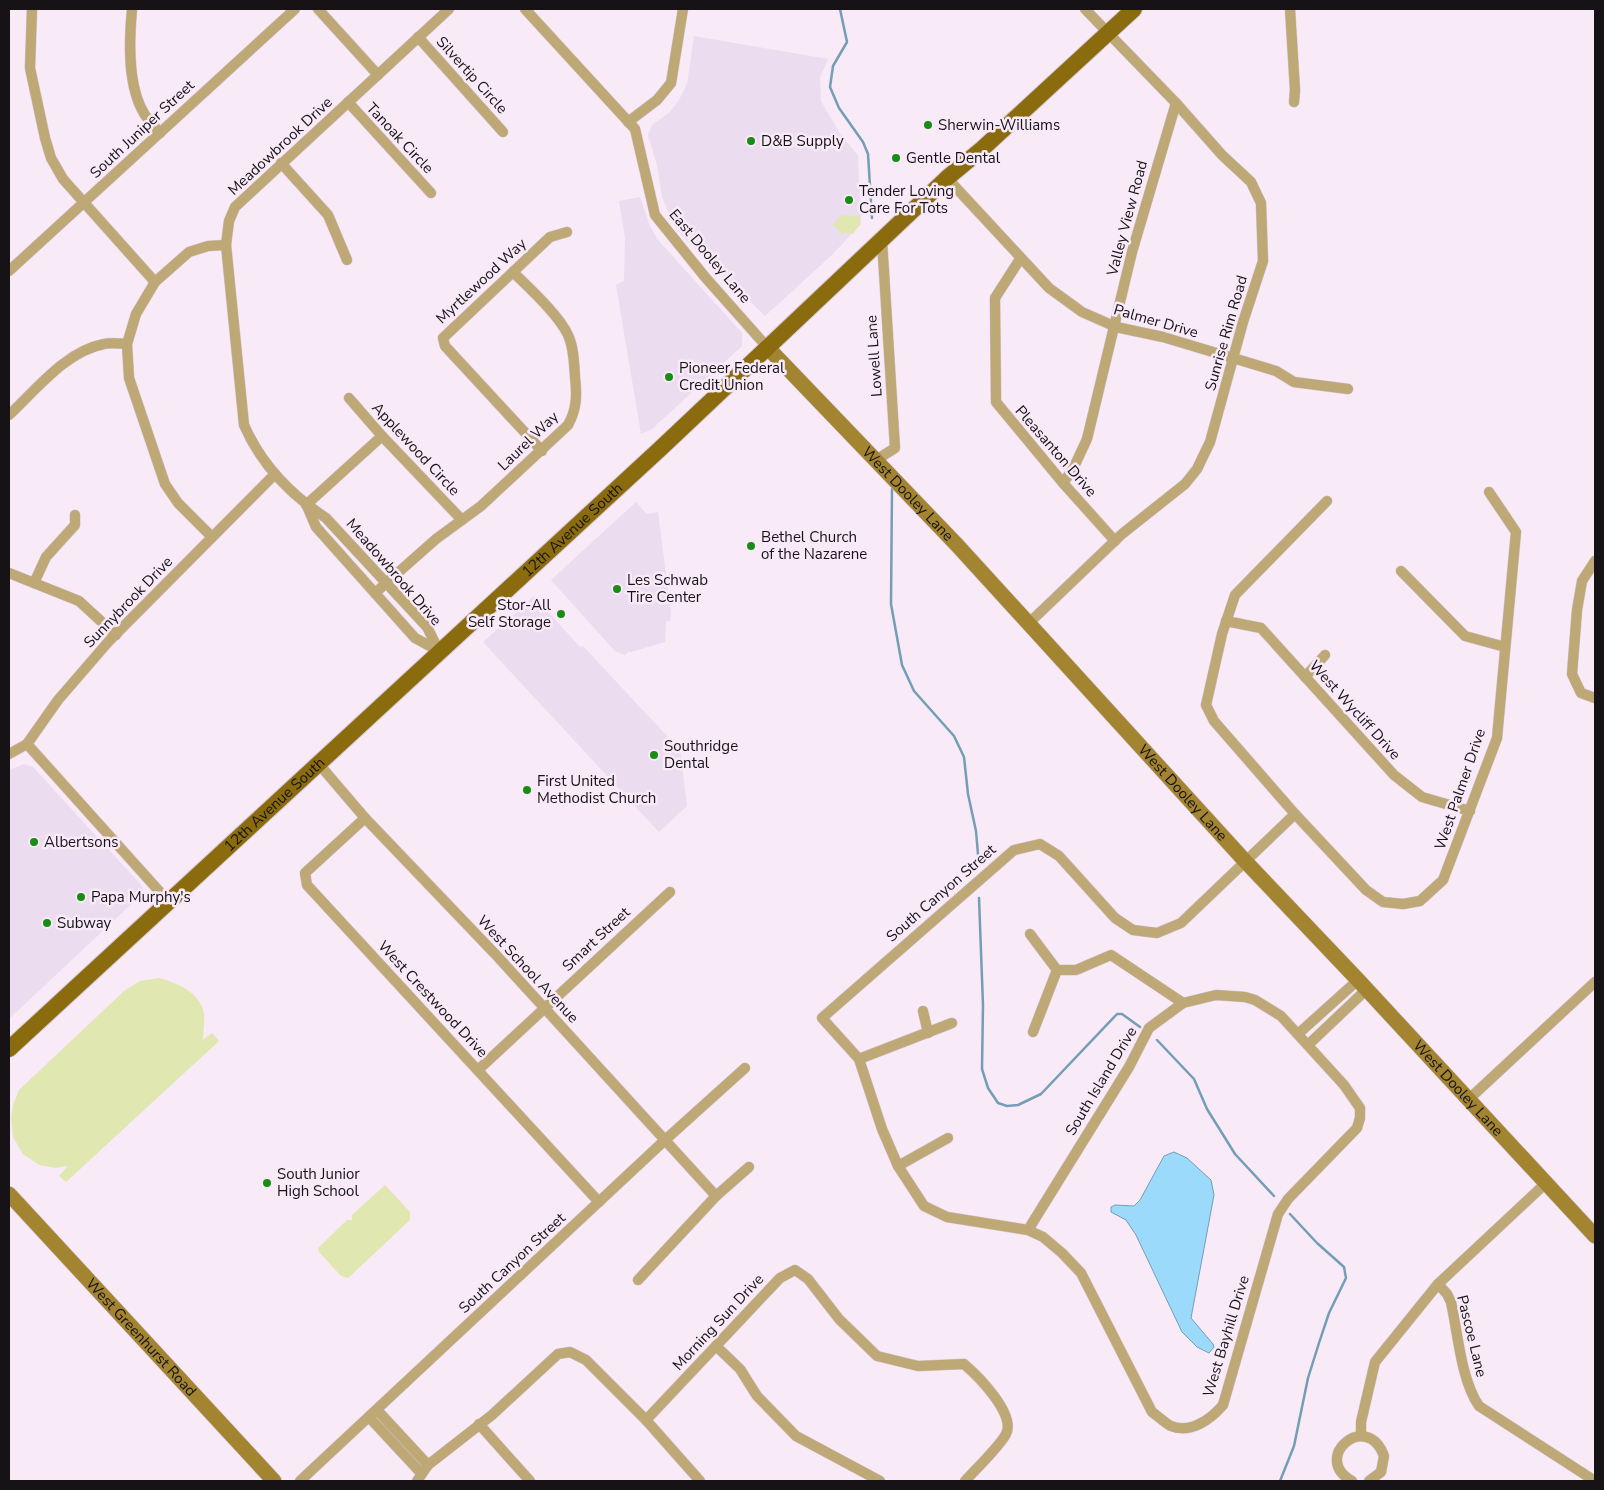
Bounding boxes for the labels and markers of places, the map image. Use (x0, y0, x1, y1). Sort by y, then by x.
place label: Sherwin-Williams (938, 115, 1060, 135)
marker: Sherwin-Williams (922, 119, 934, 131)
place label: D&B Supply (761, 131, 844, 151)
marker: D&B Supply (745, 135, 757, 147)
place label: Gentle Dental (906, 148, 1001, 168)
marker: Gentle Dental (890, 152, 902, 164)
place label: Tender Loving Care For Tots (859, 181, 954, 218)
marker: Tender Loving Care For Tots (843, 194, 855, 206)
place label: Pioneer Federal Credit Union (679, 358, 785, 395)
marker: Pioneer Federal Credit Union (663, 371, 675, 383)
place label: Bethel Church of the Nazarene (761, 527, 867, 564)
marker: Bethel Church of the Nazarene (745, 540, 757, 552)
place label: Les Schwab Tire Center (627, 570, 708, 607)
marker: Les Schwab Tire Center (611, 583, 623, 595)
place label: Stor-All Self Storage (468, 595, 552, 632)
marker: Stor-All Self Storage (555, 608, 567, 620)
place label: Southridge Dental (664, 736, 738, 773)
marker: Southridge Dental (648, 749, 660, 761)
place label: First United Methodist Church (537, 771, 656, 808)
marker: First United Methodist Church (521, 784, 533, 796)
place label: Albertsons (44, 832, 118, 852)
marker: Albertsons (28, 836, 40, 848)
place label: Papa Murphy's (91, 887, 191, 907)
marker: Papa Murphy's (75, 891, 87, 903)
place label: Subway (57, 913, 112, 933)
marker: Subway (41, 917, 53, 929)
place label: South Junior High School (277, 1164, 360, 1201)
marker: South Junior High School (261, 1177, 273, 1189)

